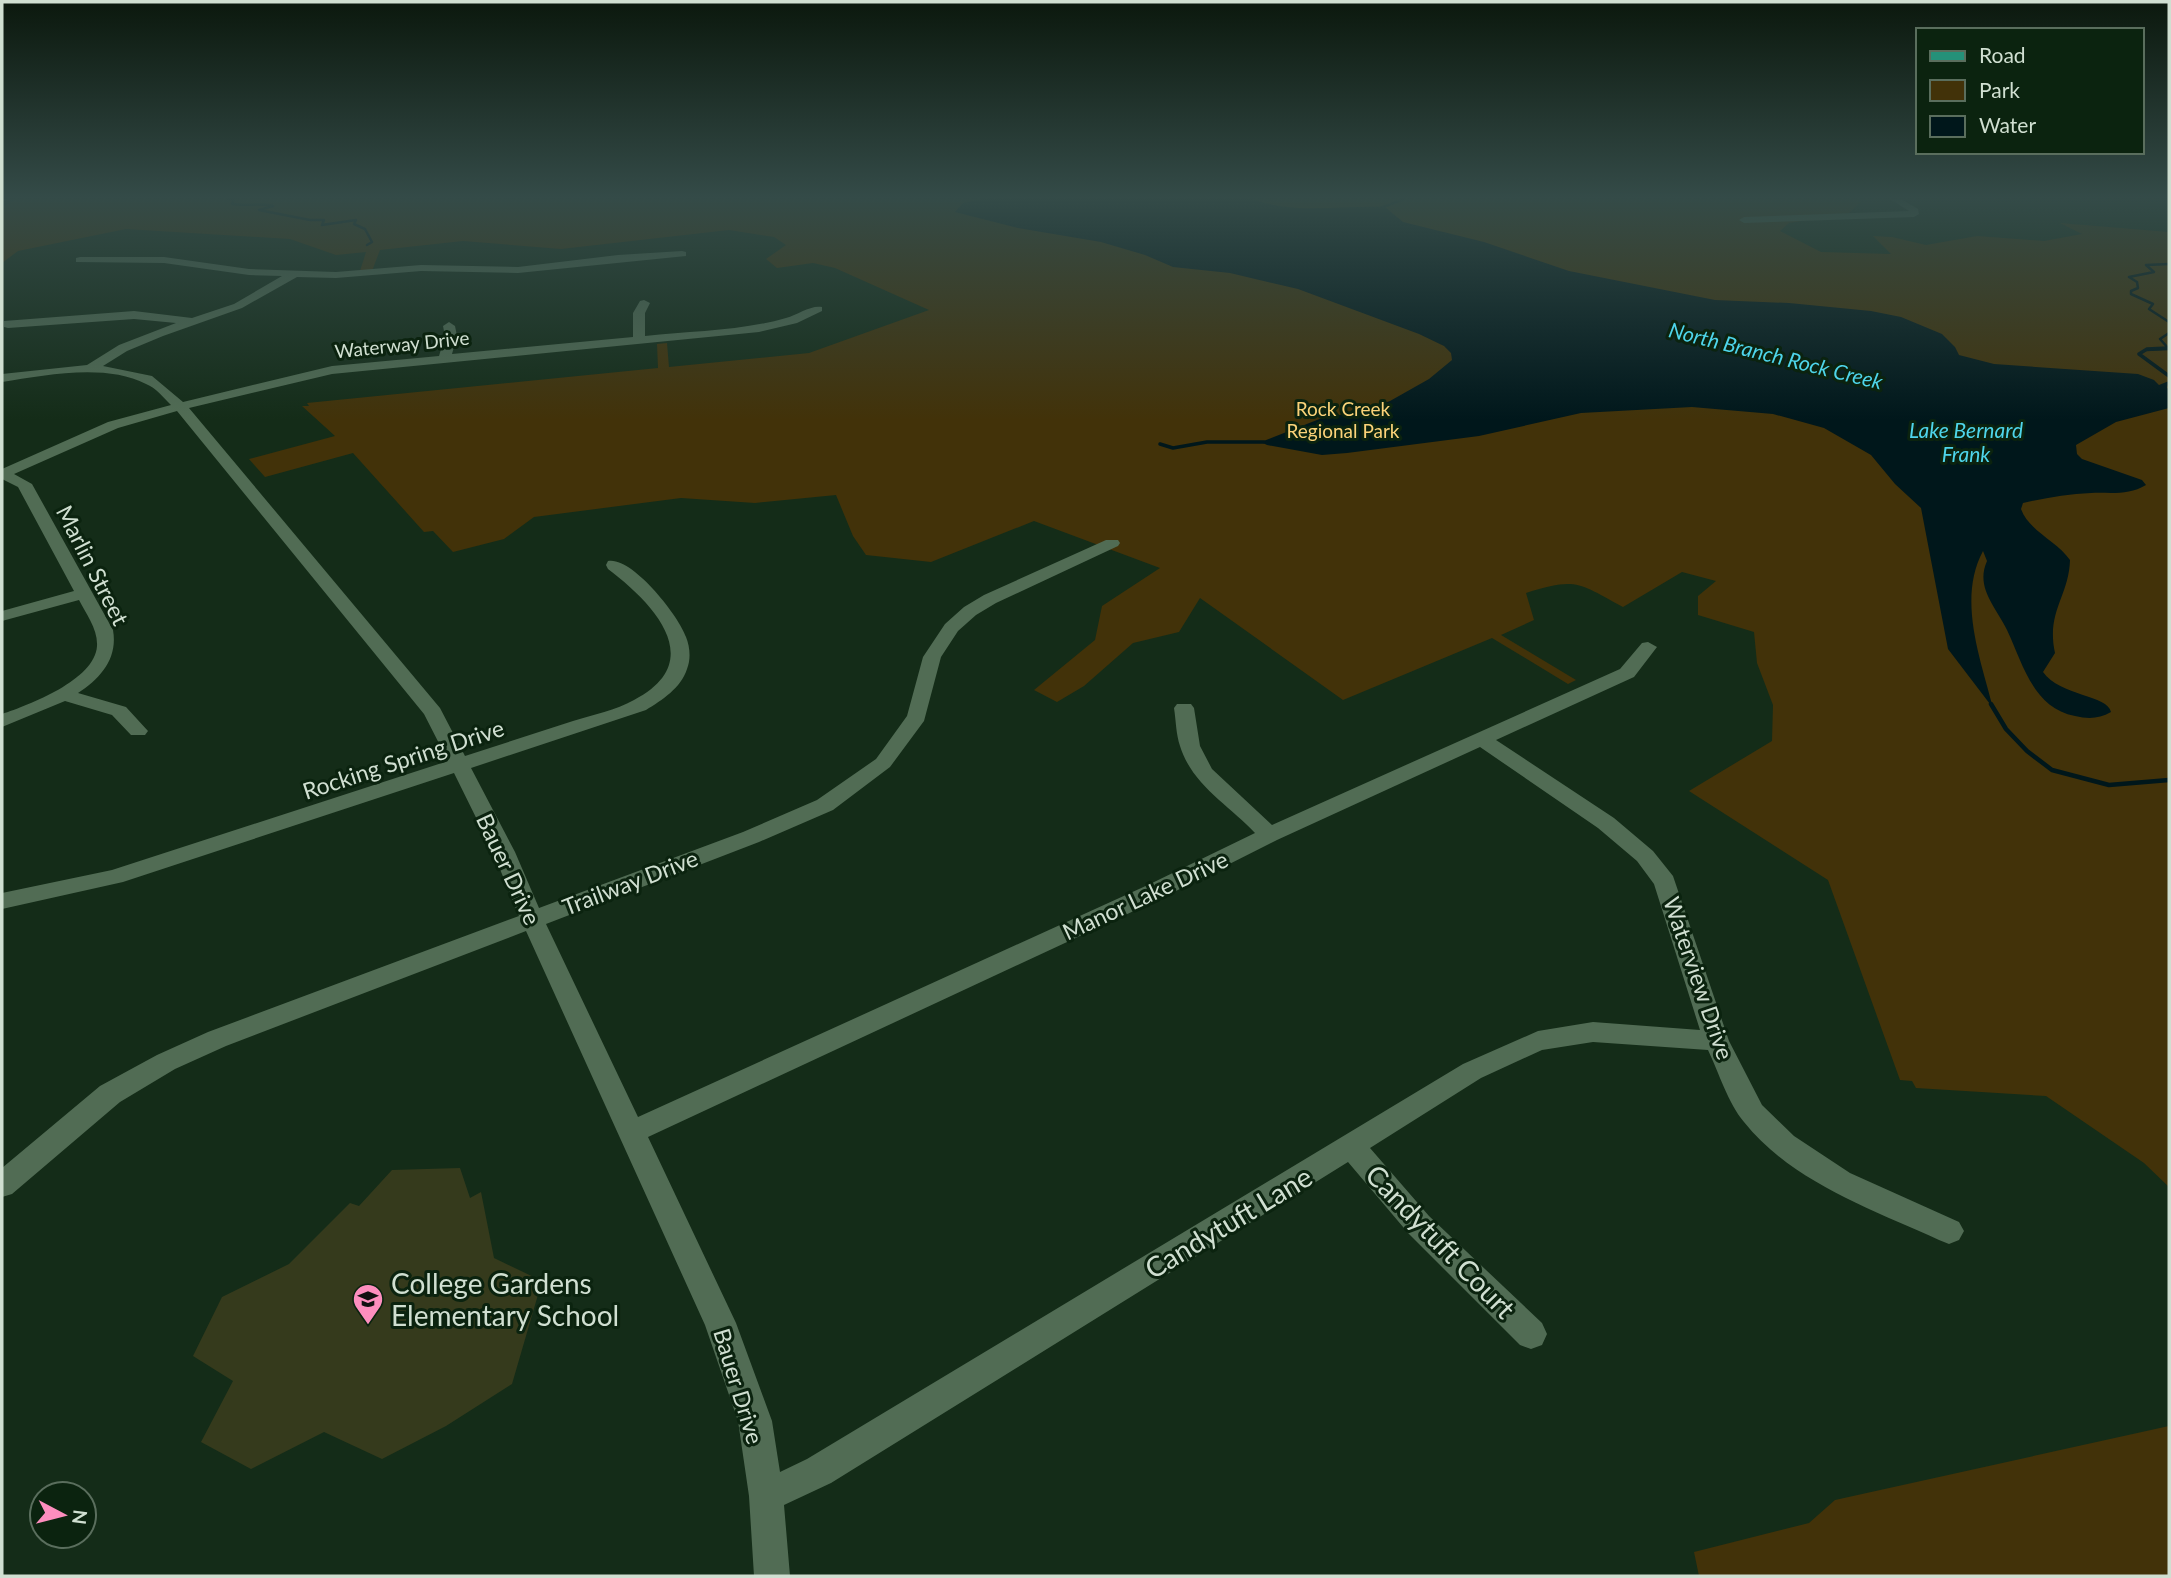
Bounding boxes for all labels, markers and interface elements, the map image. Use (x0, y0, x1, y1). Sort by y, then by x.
legend (1916, 28, 2143, 154)
text: Road (1979, 42, 2026, 67)
text: Park (1979, 77, 2020, 102)
text: Water (1979, 112, 2036, 137)
water label: North Branch Rock Creek (1667, 316, 1886, 394)
street label: Waterway Drive (334, 325, 470, 363)
park label: Rock Creek Regional Park (1286, 397, 1400, 442)
water label: Lake Bernard Frank (1909, 417, 2023, 466)
street label: Marlin Street (51, 500, 136, 630)
street label: Rocking Spring Drive (299, 713, 507, 805)
street label: Bauer Drive (471, 809, 547, 929)
street label: Trailway Drive (558, 843, 702, 921)
street label: Manor Lake Drive (1058, 844, 1232, 946)
street label: Waterview Drive (1658, 893, 1740, 1063)
street label: Candytuft Court (1359, 1157, 1523, 1325)
street label: Candytuft Lane (1138, 1159, 1318, 1285)
place label: College Gardens Elementary School (391, 1266, 619, 1332)
school or university icon: College Gardens Elementary School (351, 1282, 385, 1326)
street label: Bauer Drive (708, 1325, 770, 1447)
north arrow (28, 1480, 98, 1550)
text: N (68, 1508, 93, 1526)

